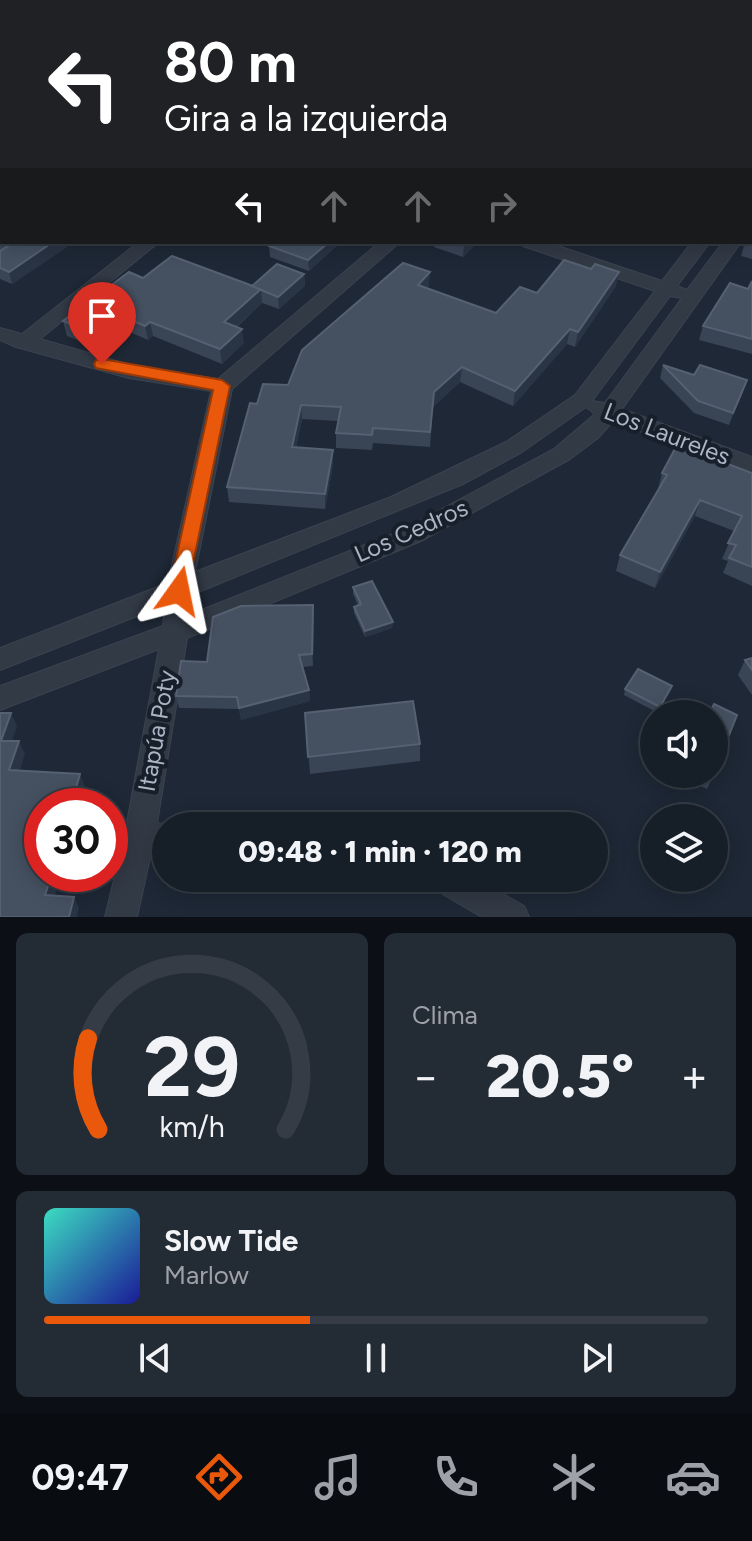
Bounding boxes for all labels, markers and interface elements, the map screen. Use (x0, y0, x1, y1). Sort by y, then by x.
text: 80 m (164, 29, 297, 96)
icon: left (32, 32, 136, 136)
text: Gira a la izquierda (164, 97, 448, 140)
icon: left (228, 184, 272, 228)
icon: ahead (312, 184, 356, 228)
icon: ahead (396, 184, 440, 228)
icon: right (480, 184, 524, 228)
pin (68, 282, 136, 364)
icon: arrive (80, 294, 124, 338)
street label: Los Laureles (600, 396, 734, 471)
street label: Los Cedros (350, 493, 472, 568)
position arrow (137, 549, 221, 633)
street label: Itapúa Poty (132, 668, 182, 794)
map controls (640, 700, 728, 892)
button: sound (640, 700, 728, 788)
speed limit sign: 30 (24, 788, 128, 892)
button: layers (640, 804, 728, 892)
text: 09:48 · 1 min · 120 m (238, 833, 522, 870)
text: Clima (412, 999, 478, 1031)
text: 29 (144, 1017, 240, 1117)
text: 20.5° (486, 1040, 634, 1112)
text: − (412, 1050, 439, 1103)
text: + (681, 1050, 708, 1103)
text: km/h (159, 1110, 225, 1144)
text: Slow Tide (164, 1222, 298, 1259)
text: Marlow (164, 1259, 249, 1291)
icon: previous (133, 1336, 177, 1380)
icon: pause (354, 1336, 398, 1380)
icon: next (575, 1336, 619, 1380)
icon: directions (191, 1449, 247, 1505)
icon: music (310, 1449, 366, 1505)
icon: phone (428, 1449, 484, 1505)
icon: climate (546, 1449, 602, 1505)
icon: car (665, 1449, 721, 1505)
text: 09:47 (31, 1456, 129, 1499)

